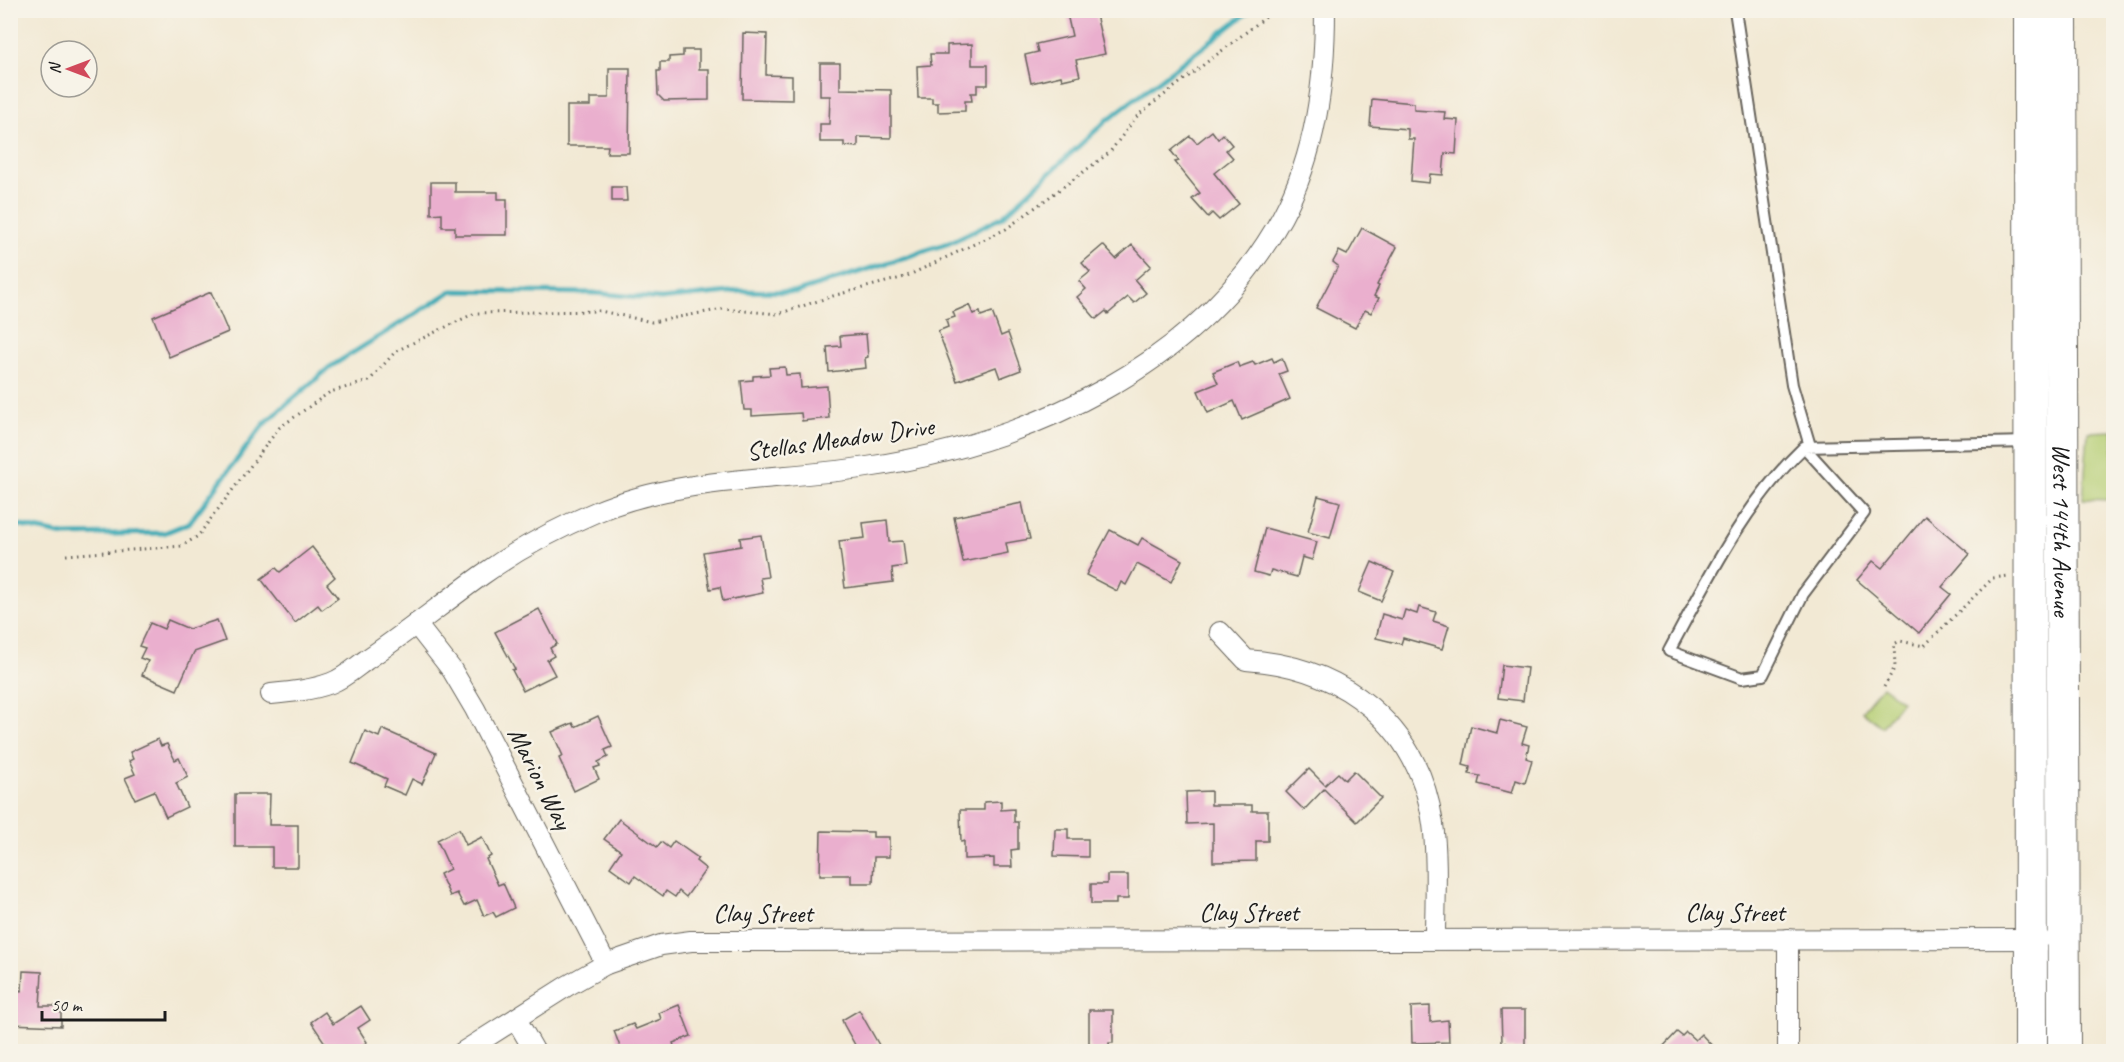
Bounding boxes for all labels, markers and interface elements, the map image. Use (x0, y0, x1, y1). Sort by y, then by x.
north arrow (39, 39, 99, 99)
text: N (45, 61, 65, 74)
street label: Stellas Meadow Drive (744, 409, 938, 468)
street label: West 144th Avenue (2046, 443, 2079, 618)
street label: Marion Way (500, 721, 581, 837)
street label: Clay Street (1199, 896, 1301, 929)
street label: Clay Street (1685, 896, 1787, 929)
street label: Clay Street (713, 897, 815, 930)
scale bar (42, 984, 165, 1022)
text: 50 m (51, 994, 84, 1016)

